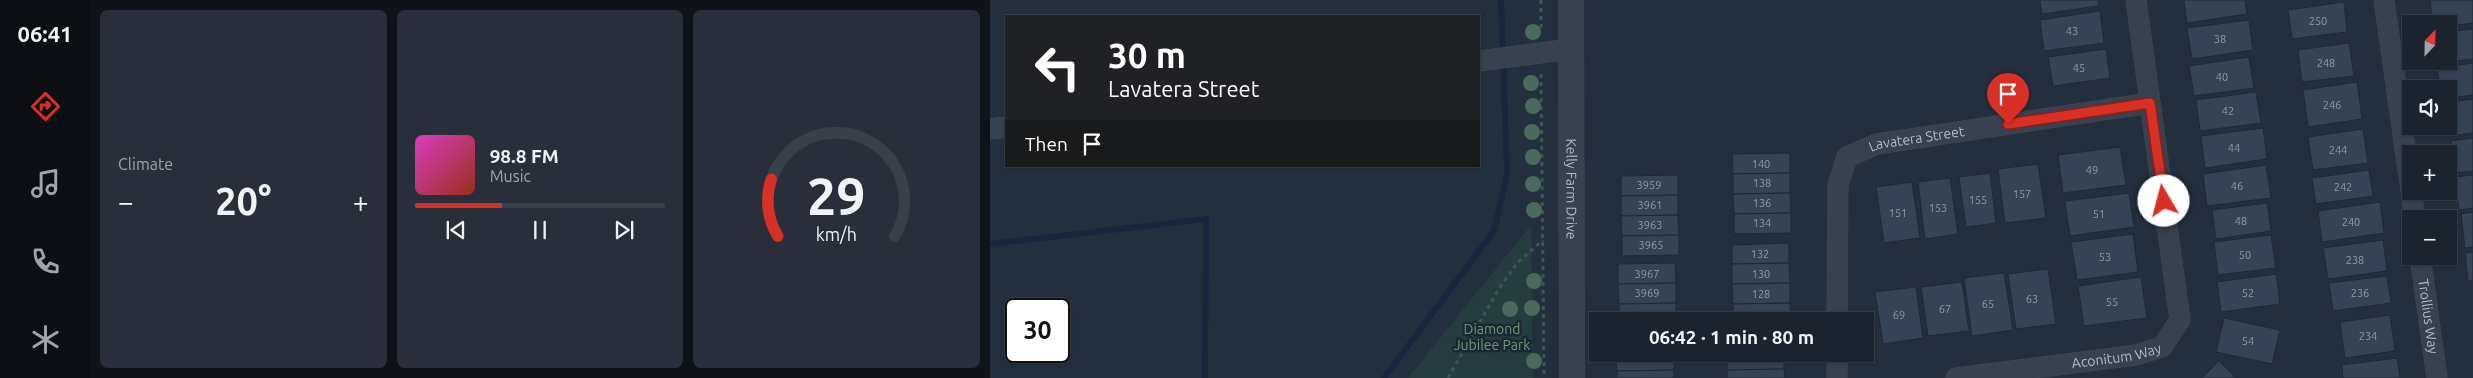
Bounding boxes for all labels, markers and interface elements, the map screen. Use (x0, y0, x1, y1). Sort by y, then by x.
house number: 250 (2309, 15, 2327, 27)
north arrow (2402, 15, 2458, 70)
map controls (2402, 15, 2457, 265)
text: 06:41 (17, 21, 73, 46)
house number: 43 (2066, 25, 2078, 37)
house number: 38 (2214, 33, 2226, 45)
icon: left (1025, 35, 1090, 100)
text: 30 m (1108, 35, 1186, 75)
house number: 248 (2317, 57, 2335, 69)
house number: 45 (2073, 62, 2085, 74)
house number: 40 (2216, 71, 2228, 83)
pin (1987, 73, 2029, 124)
text: Lavatera Street (1108, 76, 1259, 101)
icon: arrive (1994, 80, 2022, 108)
button: sound (2402, 80, 2457, 135)
icon: directions (28, 89, 63, 124)
house number: 246 (2323, 99, 2341, 111)
house number: 42 (2222, 105, 2234, 117)
street label: Lavatera Street (1866, 123, 1966, 155)
icon: arrive (1078, 130, 1106, 158)
text: Then (1025, 133, 1068, 155)
street label: Kelly Farm Drive (1563, 138, 1580, 240)
house number: 44 (2228, 142, 2240, 154)
house number: 244 (2329, 144, 2347, 156)
text: 98.8 FM (490, 145, 559, 167)
button: + (2402, 145, 2457, 200)
text: Climate (118, 155, 173, 173)
house number: 140 (1752, 158, 1770, 170)
house number: 49 (2086, 164, 2098, 176)
icon: music (28, 166, 63, 201)
text: Music (490, 167, 531, 185)
text: 29 (807, 167, 866, 225)
position arrow (2137, 174, 2189, 226)
house number: 138 (1753, 177, 1771, 189)
house number: 3959 (1637, 179, 1661, 191)
text: 20° (215, 180, 271, 222)
house number: 46 (2231, 180, 2243, 192)
house number: 242 (2334, 181, 2352, 193)
text: − (118, 186, 134, 217)
text: + (353, 186, 369, 217)
house number: 157 (2013, 188, 2031, 200)
house number: 155 (1969, 194, 1987, 206)
house number: 136 (1753, 197, 1771, 209)
house number: 3961 (1638, 199, 1662, 211)
house number: 153 (1929, 202, 1947, 214)
house number: 151 (1889, 207, 1907, 219)
house number: 51 (2093, 208, 2105, 220)
button: − (2402, 210, 2457, 265)
house number: 48 (2235, 215, 2247, 227)
icon: previous (442, 216, 470, 244)
icon: pause (526, 216, 554, 244)
icon: next (610, 216, 638, 244)
house number: 240 (2342, 216, 2360, 228)
house number: 134 (1753, 217, 1771, 229)
house number: 3963 (1638, 219, 1662, 231)
text: km/h (816, 224, 857, 244)
house number: 3965 (1639, 239, 1663, 251)
icon: phone (28, 244, 63, 279)
house number: 132 (1751, 248, 1769, 260)
house number: 50 (2239, 249, 2251, 261)
house number: 53 (2099, 251, 2111, 263)
house number: 238 (2346, 254, 2364, 266)
house number: 3967 (1635, 268, 1659, 280)
house number: 130 (1752, 268, 1770, 280)
street label: Trollius Way (2415, 278, 2442, 355)
house number: 3969 (1635, 287, 1659, 299)
house number: 52 (2242, 287, 2254, 299)
house number: 236 (2351, 287, 2369, 299)
house number: 128 (1752, 288, 1770, 300)
house number: 63 (2026, 293, 2038, 305)
house number: 55 (2106, 296, 2118, 308)
speed limit sign: 30 (1005, 298, 1070, 363)
house number: 65 (1982, 298, 1994, 310)
house number: 67 (1939, 303, 1951, 315)
house number: 69 (1893, 309, 1905, 321)
park label: Diamond Jubilee Park (1454, 321, 1530, 353)
icon: climate (28, 322, 63, 357)
text: 06:42 · 1 min · 80 m (1649, 326, 1814, 348)
house number: 234 (2359, 330, 2377, 342)
house number: 54 (2242, 335, 2254, 347)
street label: Aconitum Way (2071, 340, 2163, 371)

